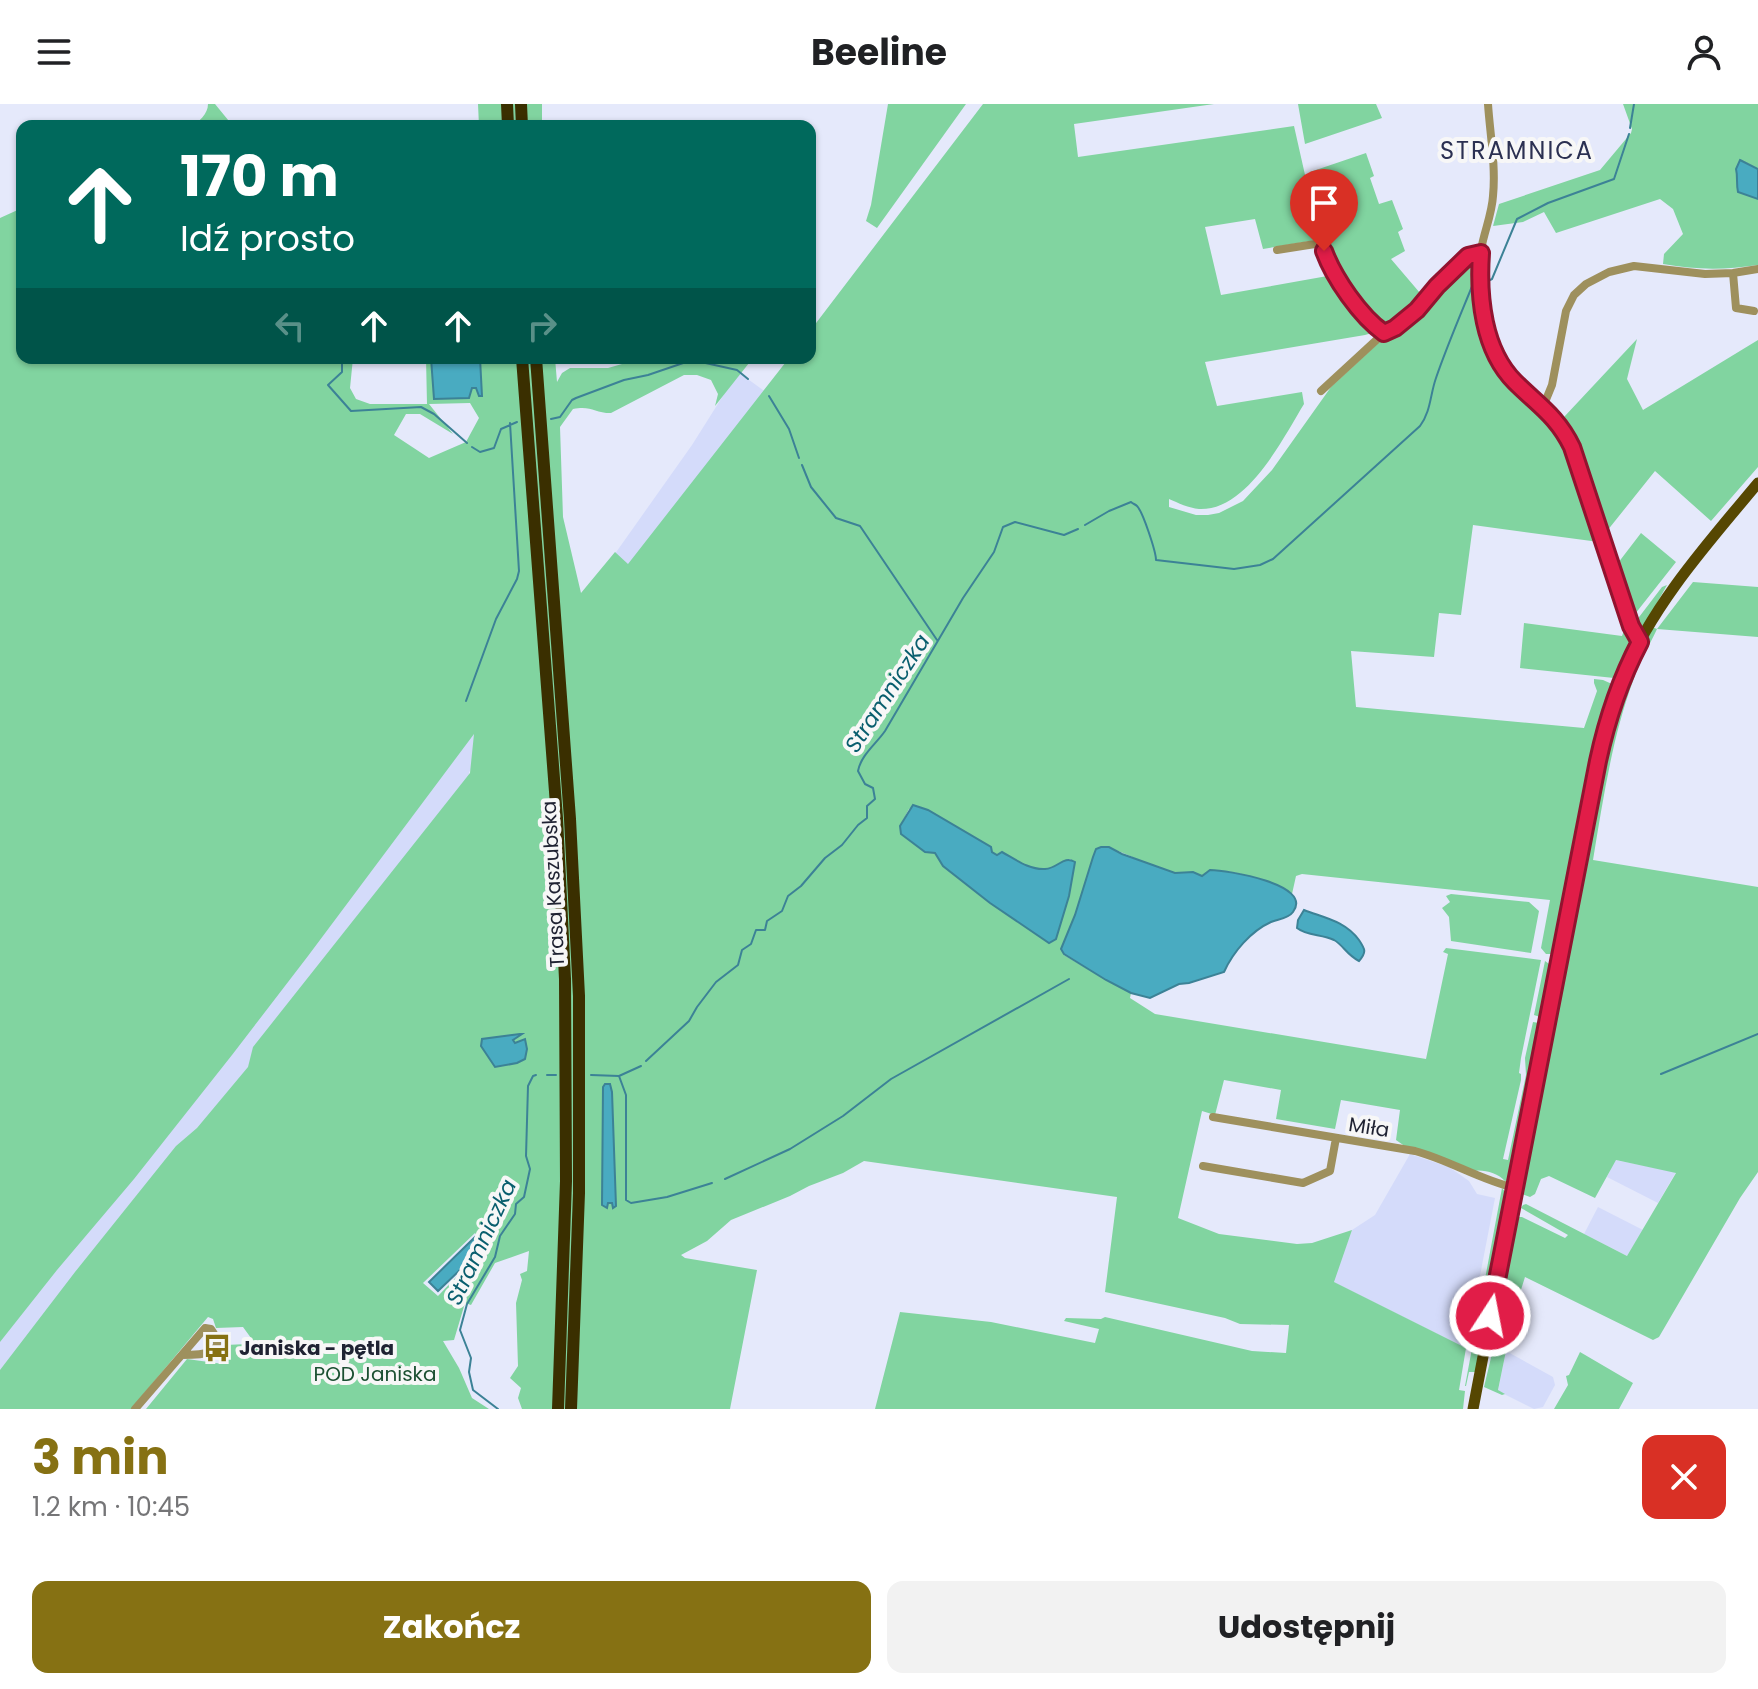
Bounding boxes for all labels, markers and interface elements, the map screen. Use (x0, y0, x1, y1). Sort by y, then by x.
text: Beeline (811, 27, 947, 78)
icon: menu (32, 30, 76, 74)
icon: person (1682, 30, 1726, 74)
district label: STRAMNICA (1440, 134, 1594, 167)
text: 170 m (180, 137, 339, 216)
icon: ahead (48, 152, 152, 256)
pin (1290, 169, 1358, 251)
icon: arrive (1302, 181, 1346, 225)
text: Idź prosto (180, 213, 355, 264)
icon: left (268, 304, 312, 348)
icon: ahead (352, 304, 396, 348)
icon: ahead (436, 304, 480, 348)
icon: right (520, 304, 564, 348)
water label: Stramniczka (837, 628, 937, 759)
street label: Trasa Kaszubska (535, 800, 571, 968)
street label: Miła (1347, 1110, 1391, 1144)
water label: Stramniczka (439, 1174, 524, 1310)
position arrow (1448, 1274, 1532, 1358)
bus stop icon: Janiska - pętla (202, 1333, 232, 1363)
place label: Janiska - pętla (239, 1334, 394, 1362)
park label: POD Janiska (314, 1360, 436, 1388)
text: 3 min (32, 1424, 169, 1491)
button: close (1642, 1435, 1726, 1519)
text: 1.2 km · 10:45 (32, 1489, 190, 1525)
button: Zakończ (32, 1581, 871, 1673)
button: Udostępnij (887, 1581, 1726, 1673)

